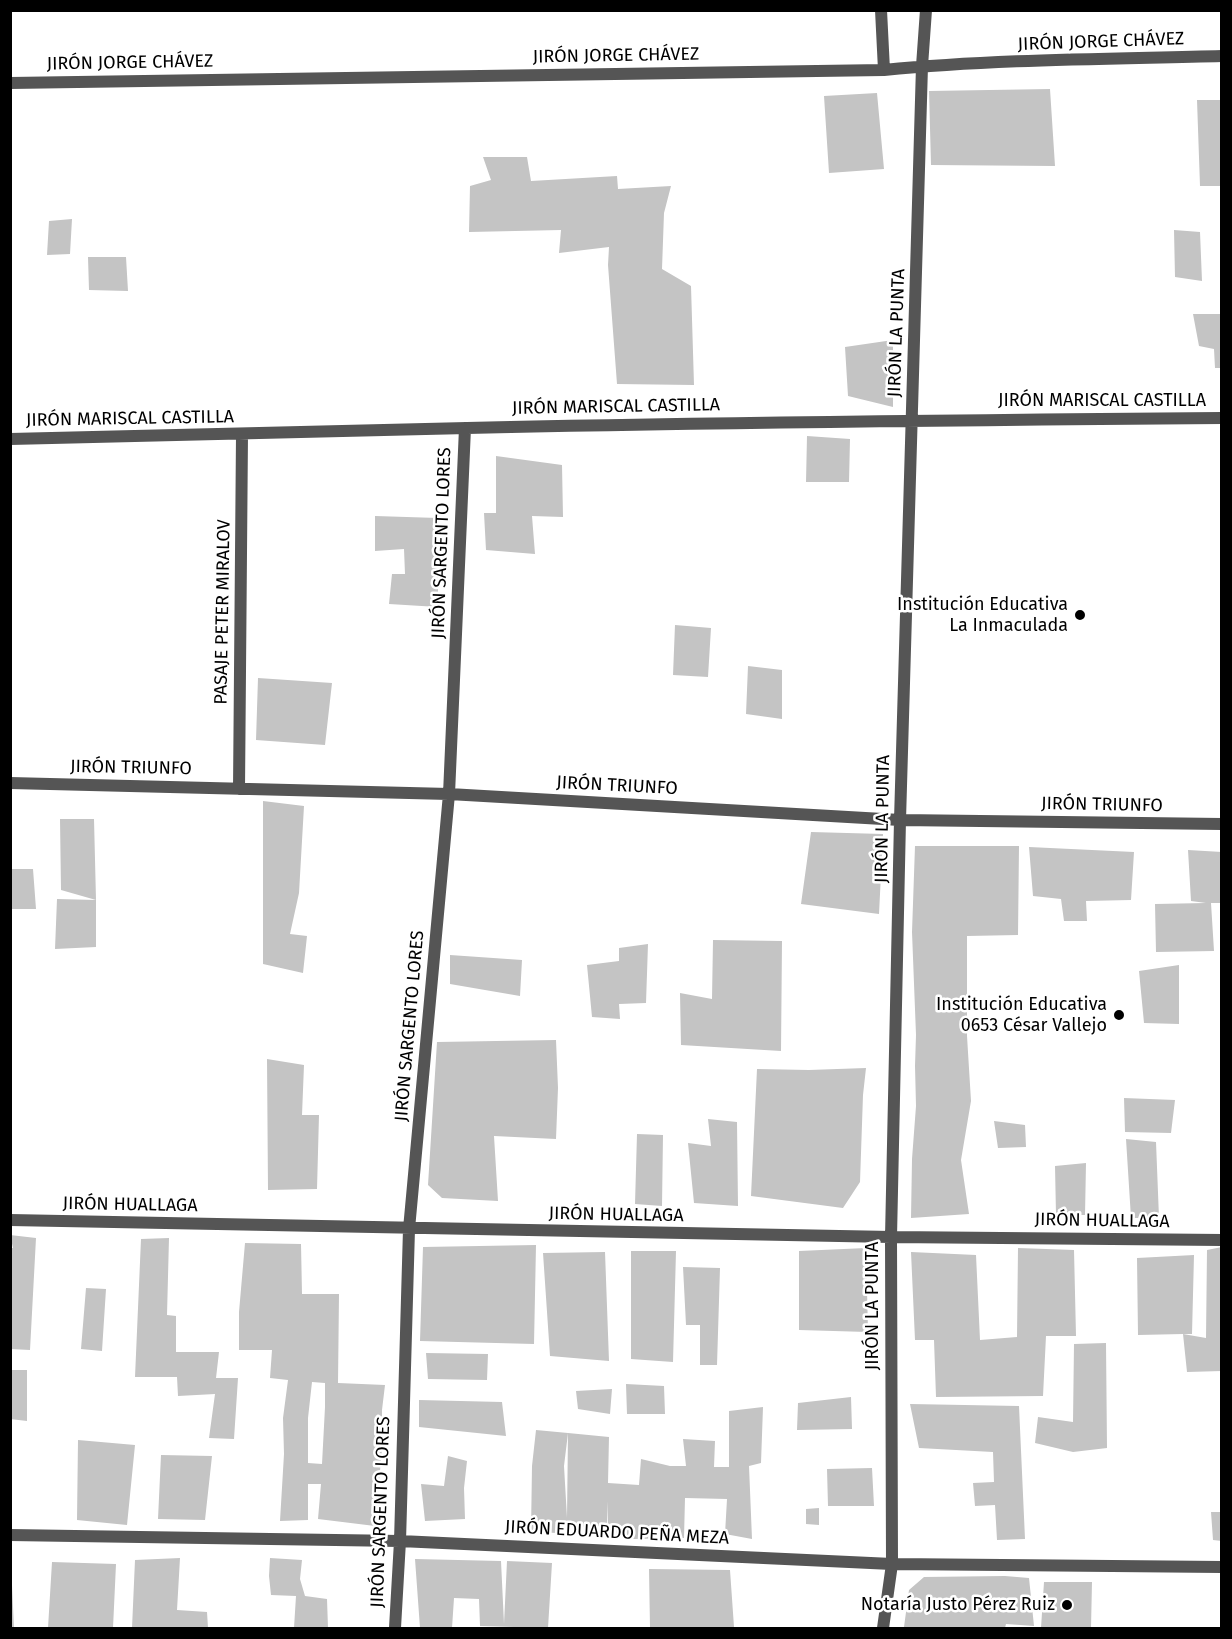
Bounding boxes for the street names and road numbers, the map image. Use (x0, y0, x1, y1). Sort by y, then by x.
street label: JIRÓN JORGE CHÁVEZ (1017, 28, 1185, 56)
street label: JIRÓN JORGE CHÁVEZ (532, 44, 700, 68)
street label: JIRÓN JORGE CHÁVEZ (46, 51, 214, 75)
street label: JIRÓN LA PUNTA (884, 268, 910, 398)
street label: JIRÓN MARISCAL CASTILLA (998, 390, 1206, 412)
street label: JIRÓN MARISCAL CASTILLA (512, 394, 720, 420)
street label: JIRÓN MARISCAL CASTILLA (26, 406, 234, 432)
street label: JIRÓN SARGENTO LORES (428, 447, 456, 639)
street label: PASAJE PETER MIRALOV (211, 519, 235, 705)
street label: JIRÓN LA PUNTA (871, 755, 895, 883)
street label: JIRÓN TRIUNFO (70, 756, 192, 780)
street label: JIRÓN TRIUNFO (556, 772, 678, 800)
street label: JIRÓN TRIUNFO (1041, 793, 1163, 817)
street label: JIRÓN SARGENTO LORES (391, 930, 429, 1122)
street label: JIRÓN HUALLAGA (62, 1193, 198, 1217)
street label: JIRÓN HUALLAGA (548, 1203, 684, 1227)
street label: JIRÓN HUALLAGA (1034, 1209, 1170, 1233)
street label: JIRÓN LA PUNTA (862, 1242, 884, 1370)
street label: JIRÓN SARGENTO LORES (367, 1416, 395, 1608)
street label: JIRÓN EDUARDO PEÑA MEZA (504, 1516, 730, 1550)

